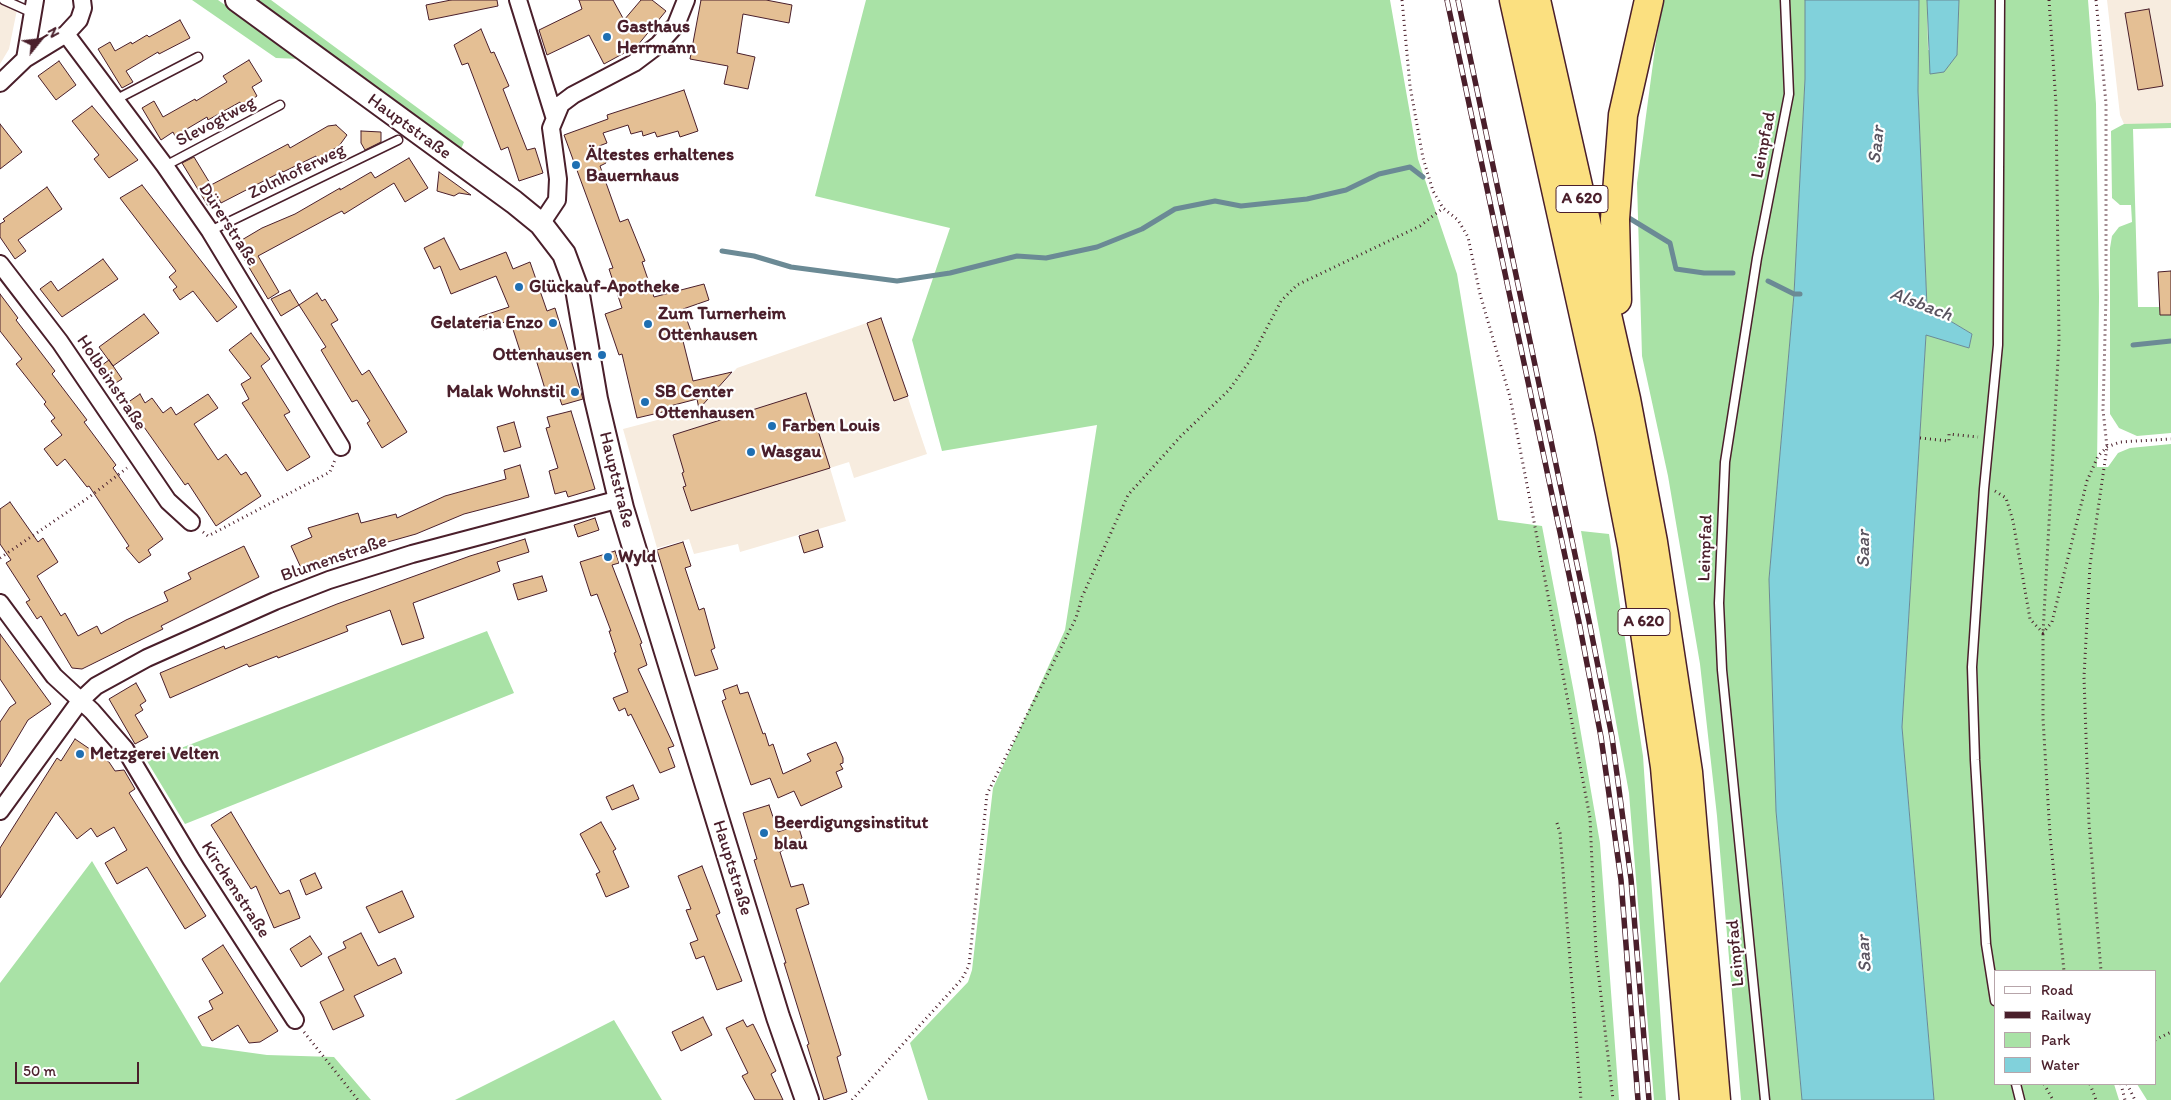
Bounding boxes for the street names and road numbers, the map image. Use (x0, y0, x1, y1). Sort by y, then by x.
street label: Hauptstraße (363, 89, 455, 165)
street label: Slevogtweg (172, 92, 260, 152)
street label: Leinpfad (1747, 110, 1781, 180)
street label: Zolnhoferweg (245, 139, 349, 205)
street label: Dürerstraße (193, 179, 263, 271)
road number: A 620 (1556, 185, 1608, 212)
street label: Holbeinstraße (71, 331, 151, 435)
street label: Hauptstraße (594, 430, 638, 530)
street label: Leinpfad (1694, 514, 1718, 582)
street label: Blumenstraße (278, 531, 390, 587)
road number: A 620 (1618, 608, 1670, 636)
street label: Hauptstraße (707, 818, 757, 918)
street label: Kirchenstraße (196, 838, 274, 942)
street label: Leinpfad (1722, 918, 1750, 988)

